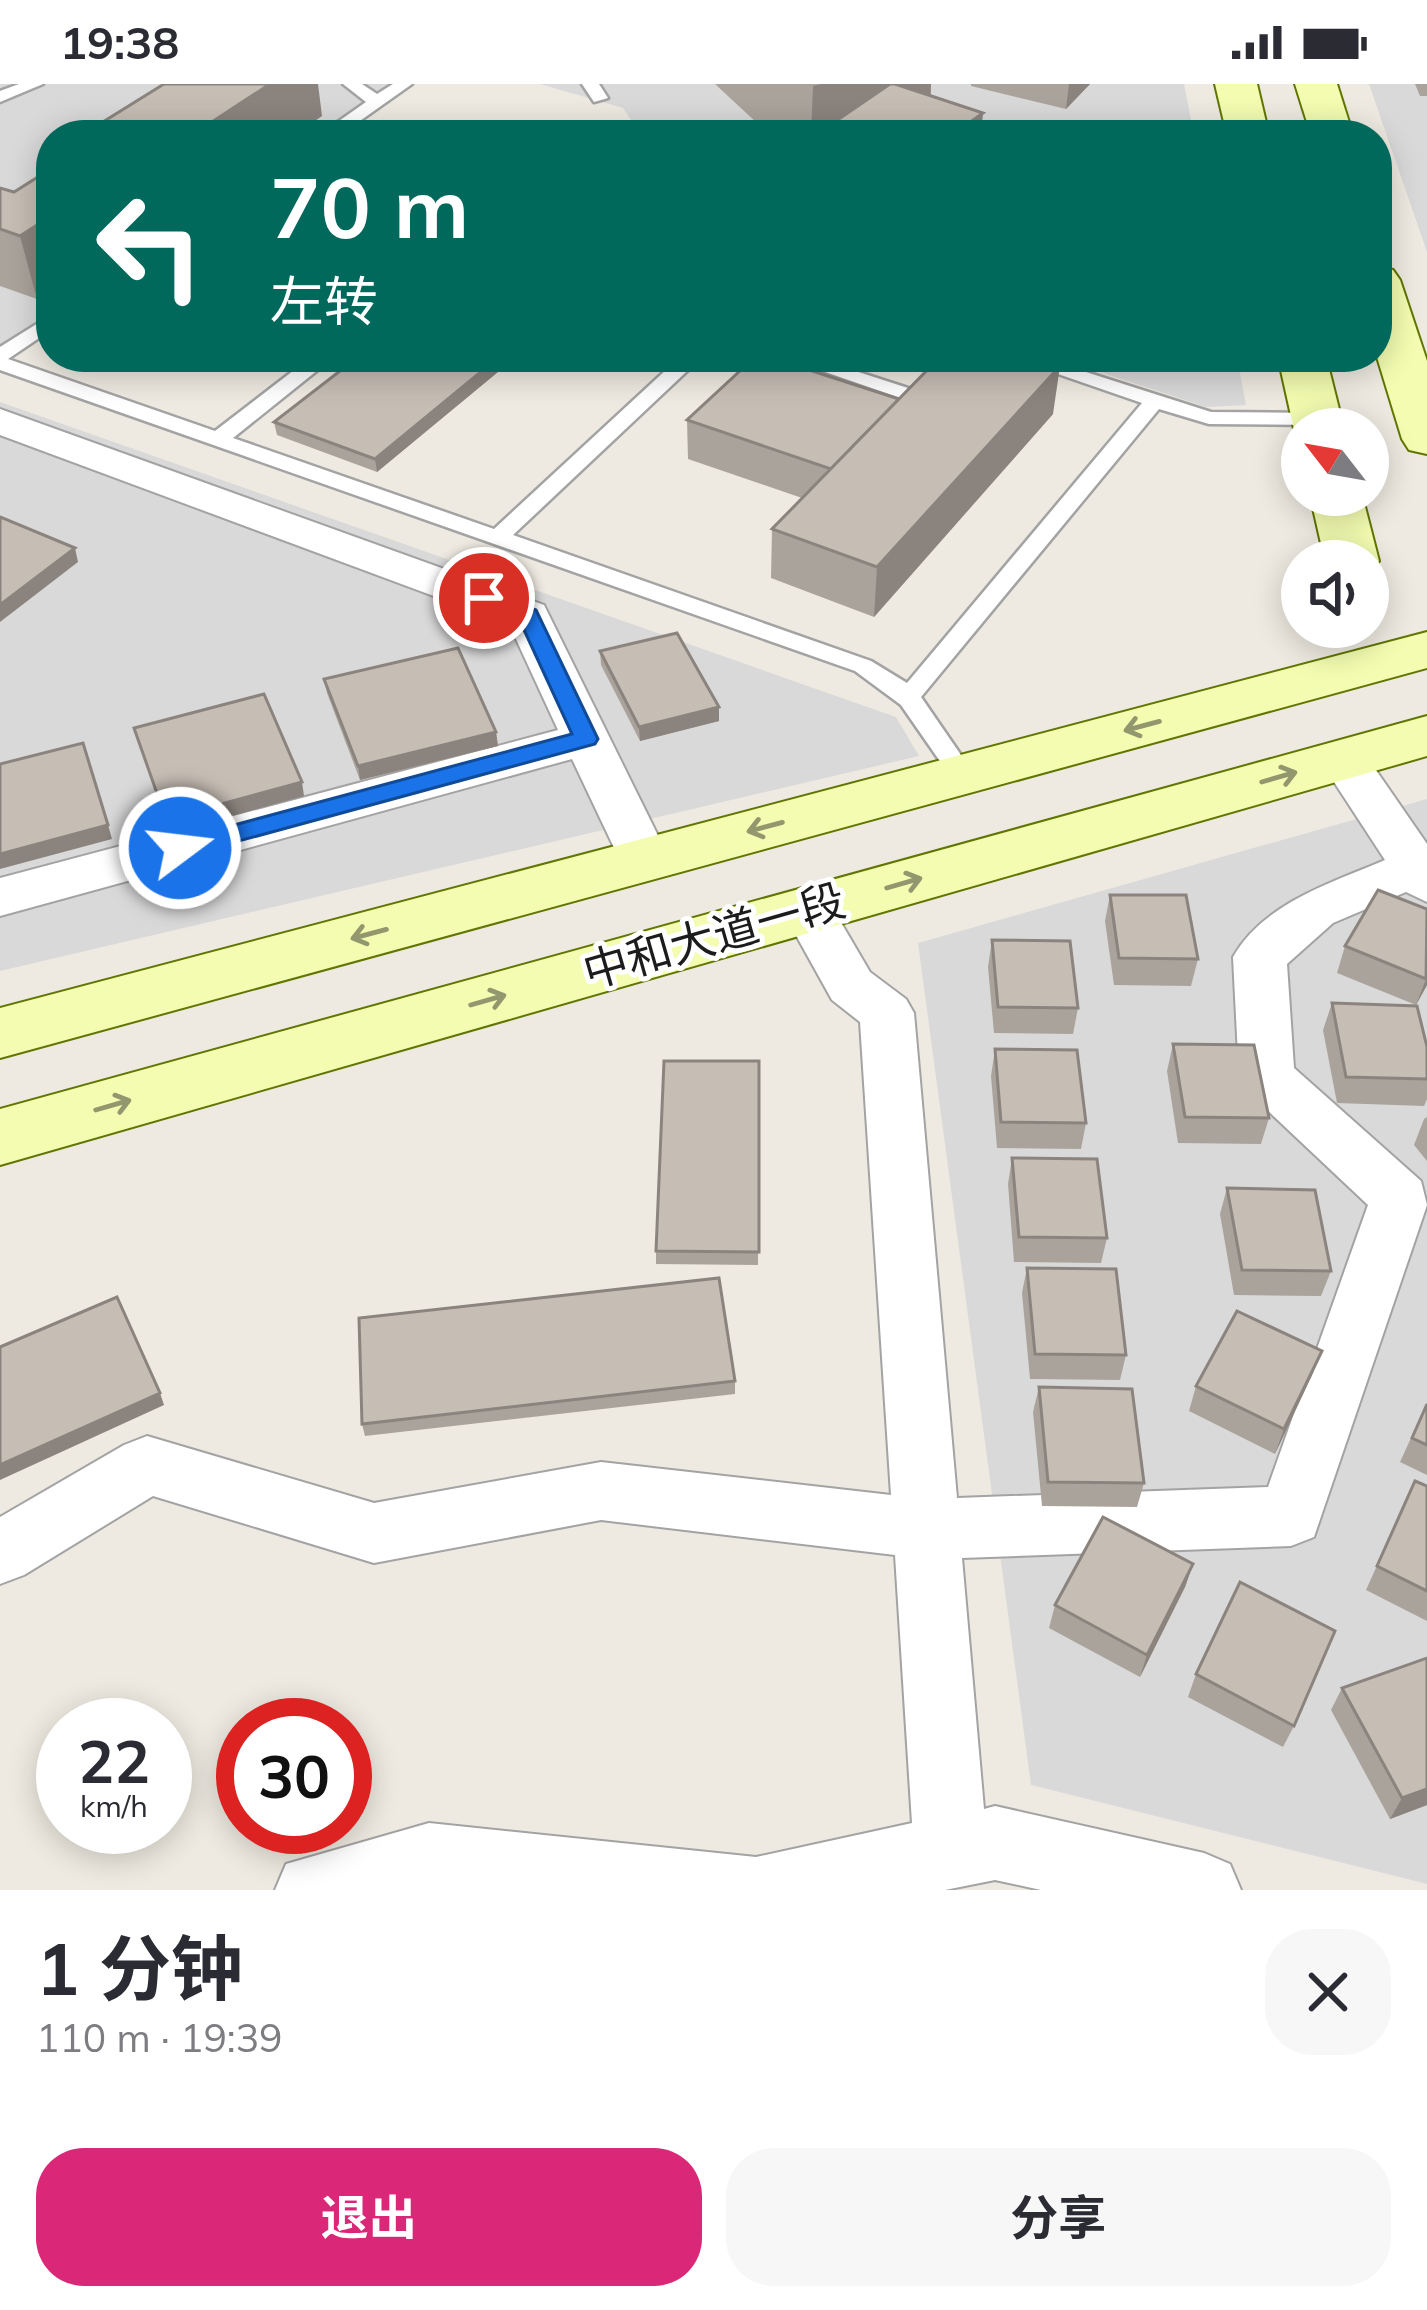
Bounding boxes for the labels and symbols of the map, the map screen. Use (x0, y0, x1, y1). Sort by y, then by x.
north arrow (1281, 408, 1389, 516)
pin (433, 547, 535, 649)
one-way arrow (1123, 716, 1161, 738)
one-way arrow (1260, 765, 1298, 787)
position arrow (117, 785, 243, 911)
one-way arrow (747, 818, 785, 840)
street label: 中和大道一段 (576, 871, 851, 999)
one-way arrow (884, 871, 922, 893)
one-way arrow (350, 924, 388, 946)
one-way arrow (468, 987, 506, 1009)
one-way arrow (93, 1093, 131, 1115)
speed limit sign: 30 (216, 1698, 372, 1854)

